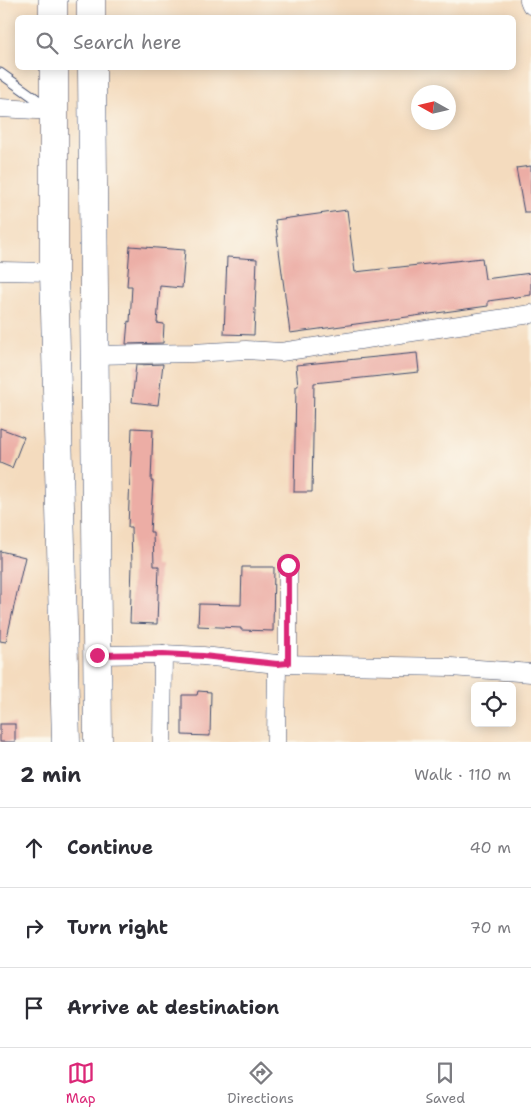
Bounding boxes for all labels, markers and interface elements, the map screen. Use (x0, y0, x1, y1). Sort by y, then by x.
search box (15, 15, 516, 70)
icon: search (33, 29, 61, 57)
text: Search here (73, 30, 182, 55)
north arrow (411, 85, 456, 130)
route start (277, 554, 300, 577)
route end (86, 644, 109, 667)
map controls (471, 682, 516, 727)
button: locate (471, 682, 516, 727)
text: 2 min (20, 761, 81, 789)
text: Walk · 110 m (414, 764, 511, 785)
icon: ahead (20, 834, 48, 862)
text: Continue (67, 835, 153, 860)
text: 40 m (469, 837, 511, 858)
icon: right (20, 914, 48, 942)
text: Turn right (67, 915, 168, 940)
text: 70 m (470, 917, 511, 938)
icon: arrive (20, 994, 48, 1022)
text: Arrive at destination (67, 995, 279, 1020)
tab: Map (66, 1059, 96, 1107)
tab: Directions (227, 1059, 294, 1107)
tab: Saved (426, 1059, 465, 1107)

